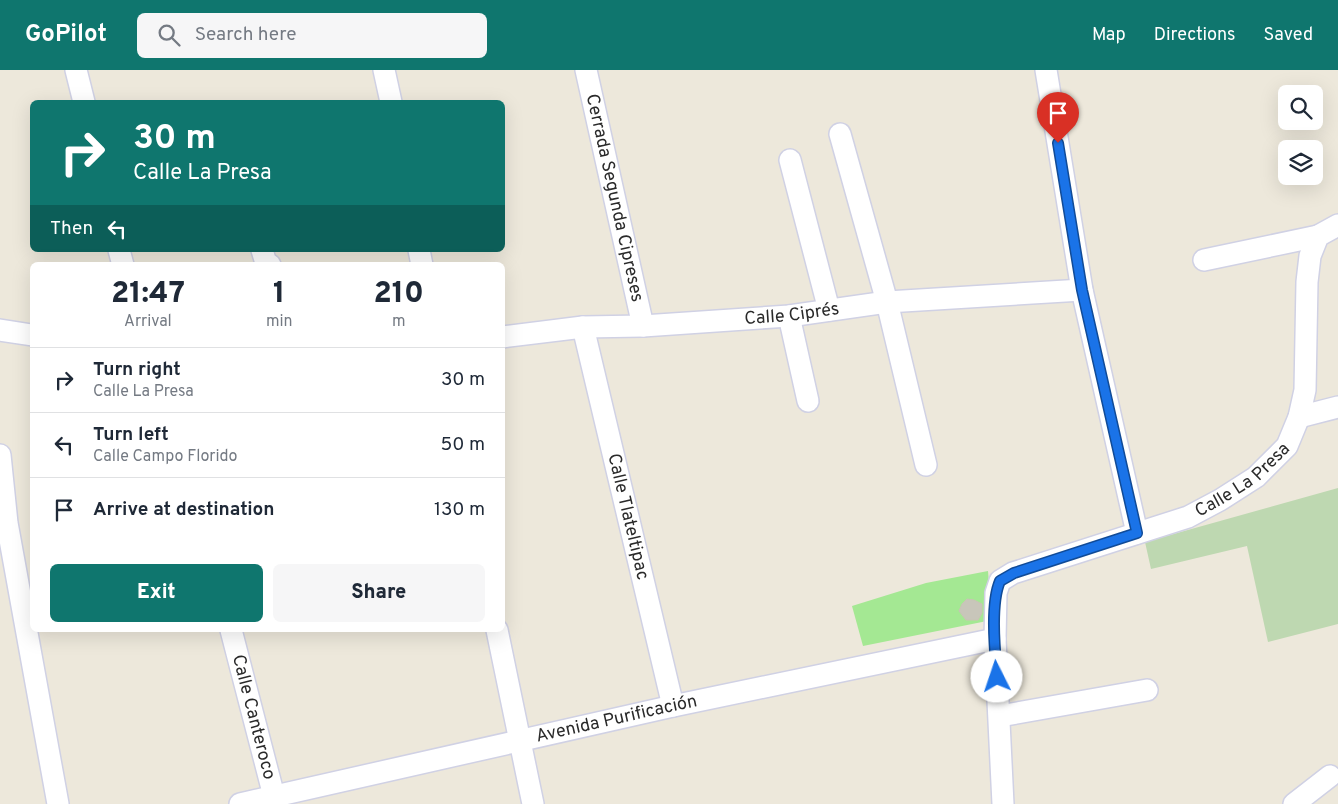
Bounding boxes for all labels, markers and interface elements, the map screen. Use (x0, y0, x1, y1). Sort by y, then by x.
search box (137, 13, 487, 58)
text: GoPilot (25, 20, 107, 50)
icon: search (155, 21, 183, 49)
text: Search here (195, 23, 296, 47)
text: Map (1092, 24, 1126, 47)
text: Directions (1154, 24, 1236, 47)
text: Saved (1264, 24, 1313, 47)
map controls (1278, 85, 1323, 185)
button: search (1278, 85, 1323, 130)
street label: Cerrada Segunda Cipreses (580, 92, 649, 304)
pin (1037, 92, 1079, 143)
icon: arrive (1044, 99, 1072, 127)
text: 30 m (133, 117, 216, 161)
icon: right (50, 120, 115, 185)
button: layers (1278, 140, 1323, 185)
text: Calle La Presa (133, 160, 272, 187)
icon: left (103, 215, 131, 243)
text: Then (50, 217, 93, 241)
text: 21:47 (111, 276, 185, 313)
text: 1 (273, 276, 285, 313)
text: 210 (374, 276, 424, 313)
street label: Calle Ciprés (744, 297, 841, 331)
text: Arrival (124, 312, 172, 332)
text: min (266, 312, 293, 332)
text: m (392, 312, 406, 332)
text: Turn right (93, 358, 181, 382)
icon: right (50, 366, 78, 394)
text: 30 m (441, 368, 485, 392)
text: Calle La Presa (93, 382, 194, 402)
text: Turn left (93, 423, 169, 447)
icon: left (50, 431, 78, 459)
text: 50 m (440, 433, 485, 457)
street label: Calle La Presa (1191, 438, 1295, 523)
text: Calle Campo Florido (93, 447, 237, 467)
street label: Calle Tlateltipac (602, 451, 654, 582)
icon: arrive (50, 496, 78, 524)
text: Arrive at destination (93, 498, 274, 522)
text: 130 m (434, 498, 485, 522)
button: Exit (50, 564, 263, 622)
button: Share (273, 564, 485, 622)
position arrow (970, 650, 1022, 702)
street label: Calle Canteroco (226, 652, 281, 782)
street label: Avenida Purificación (534, 690, 699, 748)

